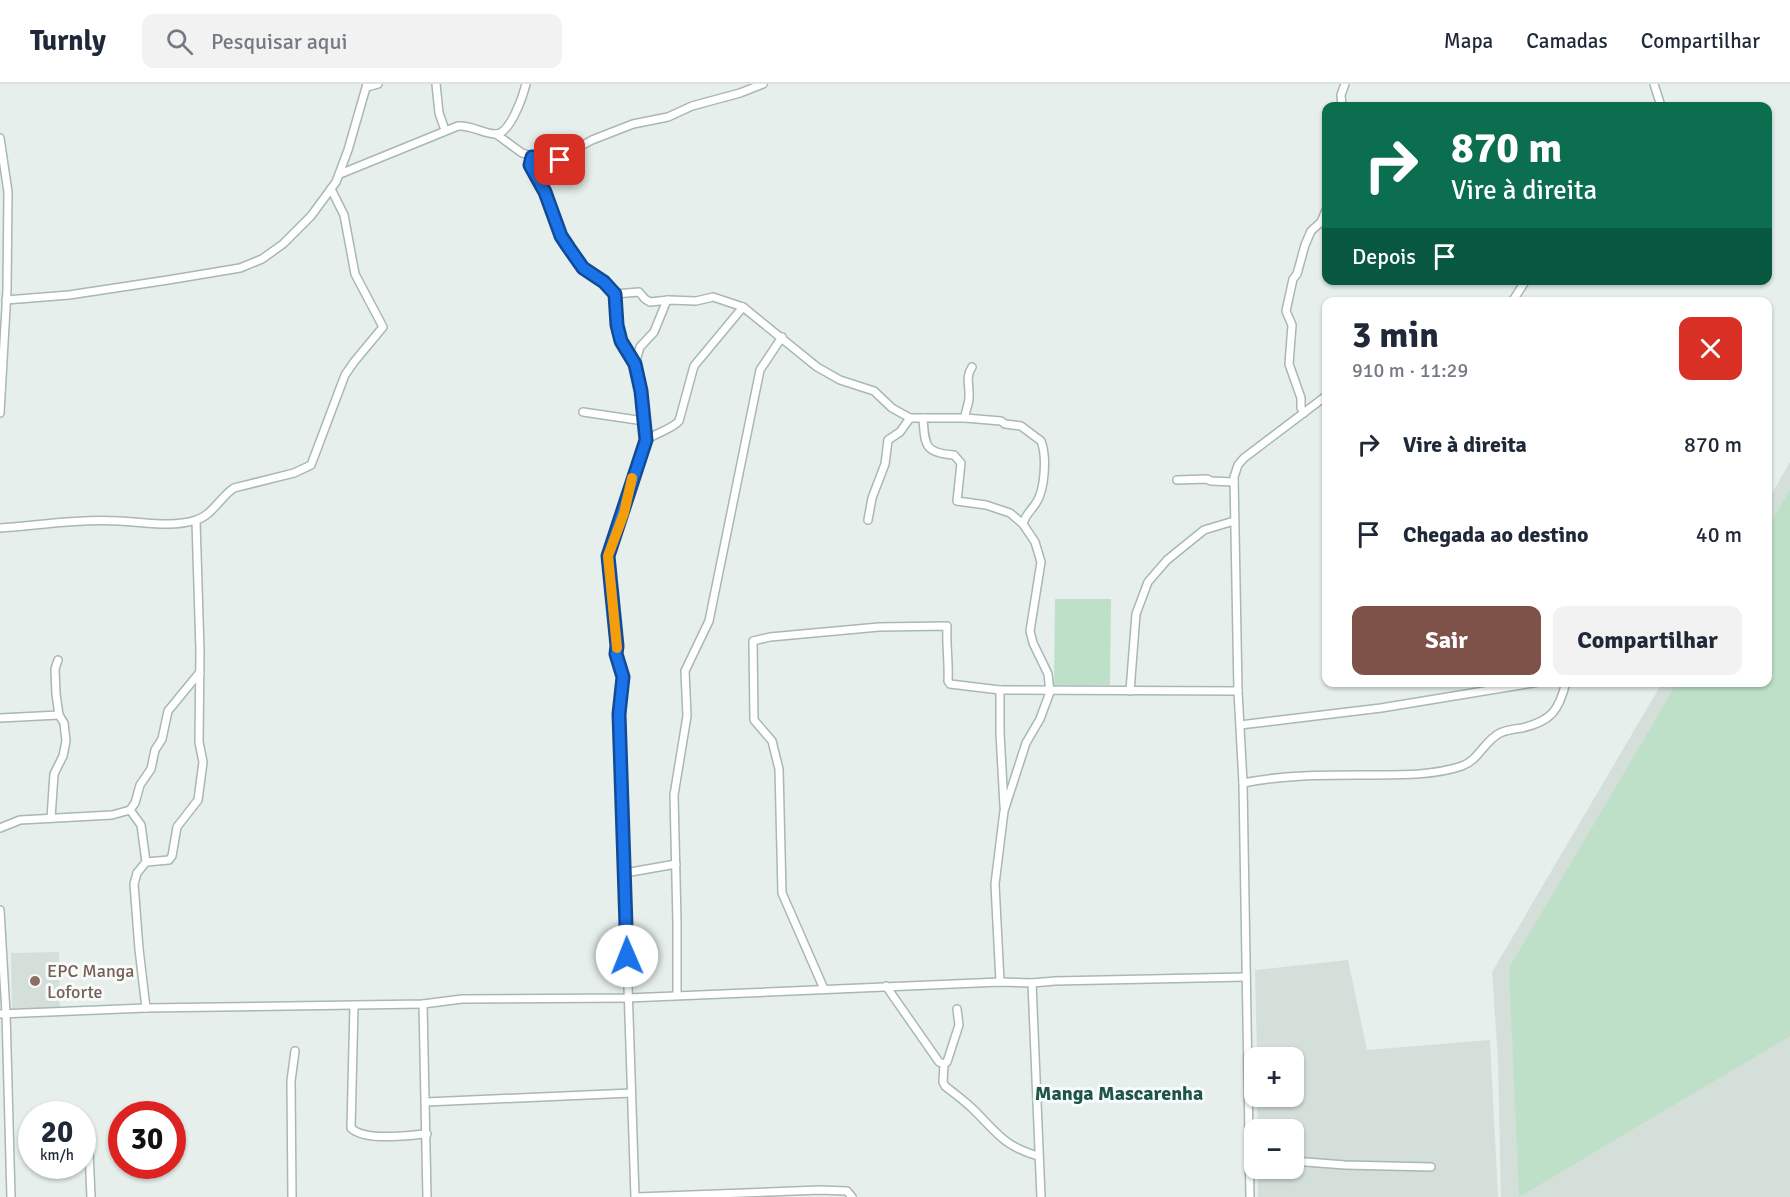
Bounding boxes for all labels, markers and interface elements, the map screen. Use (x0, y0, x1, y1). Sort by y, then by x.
search box (142, 14, 562, 68)
text: Turnly (30, 24, 106, 58)
icon: search (163, 25, 196, 58)
text: Pesquisar aqui (211, 28, 347, 55)
text: Mapa (1444, 28, 1493, 54)
text: Camadas (1526, 28, 1608, 54)
text: Compartilhar (1641, 28, 1760, 54)
text: 870 m (1451, 123, 1562, 174)
icon: right (1352, 126, 1430, 204)
pin (534, 134, 585, 185)
icon: arrive (543, 143, 576, 176)
text: Vire à direita (1451, 174, 1597, 207)
icon: arrive (1428, 240, 1461, 273)
text: Depois (1352, 243, 1416, 270)
text: 3 min (1352, 313, 1439, 358)
button: close (1679, 317, 1742, 380)
text: 910 m · 11:29 (1352, 358, 1468, 383)
icon: right (1352, 428, 1385, 461)
text: Vire à direita (1403, 431, 1527, 458)
text: 870 m (1684, 431, 1742, 458)
icon: arrive (1352, 518, 1385, 551)
text: Chegada ao destino (1403, 521, 1589, 548)
text: 40 m (1696, 521, 1742, 548)
button: Sair (1352, 606, 1541, 675)
button: Compartilhar (1553, 606, 1742, 675)
position arrow (595, 924, 659, 988)
place label: EPC Manga Loforte (47, 960, 134, 1003)
marker: EPC Manga Loforte (28, 974, 42, 988)
map controls (1244, 1047, 1304, 1179)
button: + (1244, 1047, 1304, 1107)
district label: Manga Mascarenha (1035, 1081, 1203, 1106)
speed limit sign: 30 (108, 1101, 186, 1179)
text: 20 (41, 1114, 73, 1151)
button: − (1244, 1119, 1304, 1179)
text: km/h (40, 1146, 74, 1164)

